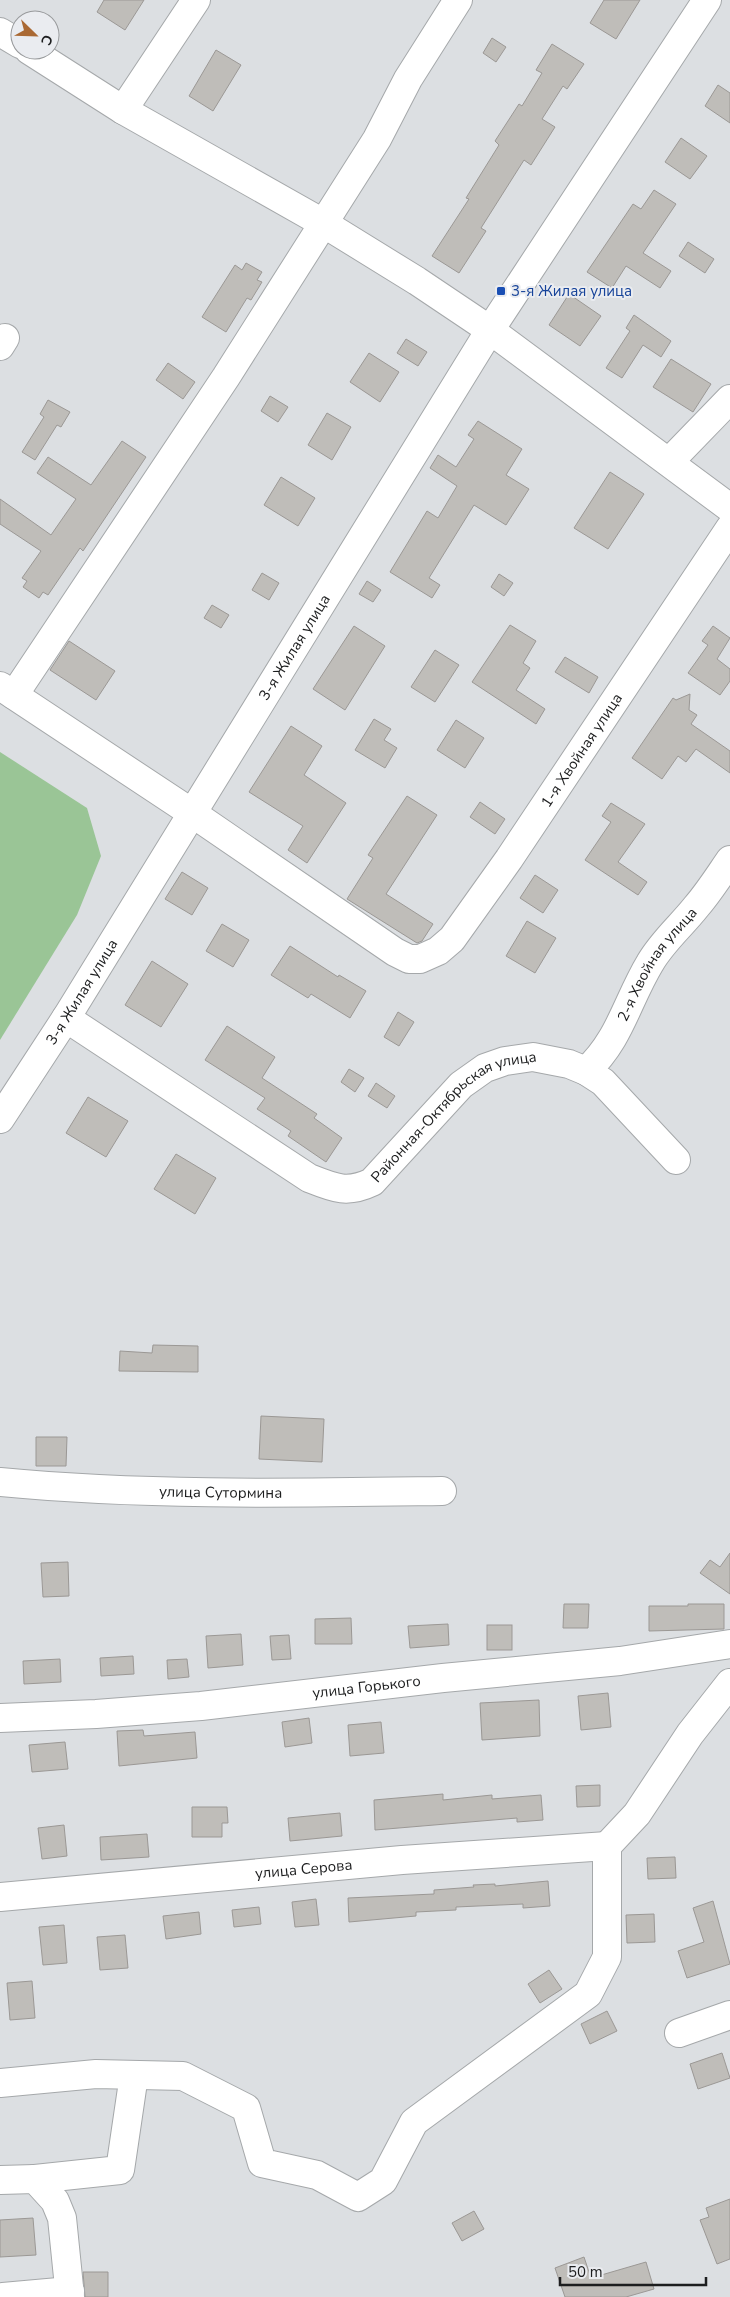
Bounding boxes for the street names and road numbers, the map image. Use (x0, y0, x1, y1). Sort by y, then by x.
street label: 3-я Жилая улица (254, 591, 335, 704)
street label: 1-я Хвойная улица (536, 689, 627, 811)
street label: 2-я Хвойная улица (613, 903, 702, 1025)
street label: 3-я Жилая улица (41, 935, 122, 1049)
street label: Районная-Октябрьская улица (366, 1047, 538, 1187)
street label: улица Сутормина (159, 1481, 282, 1503)
street label: улица Горького (311, 1671, 422, 1703)
street label: улица Серова (254, 1855, 353, 1883)

